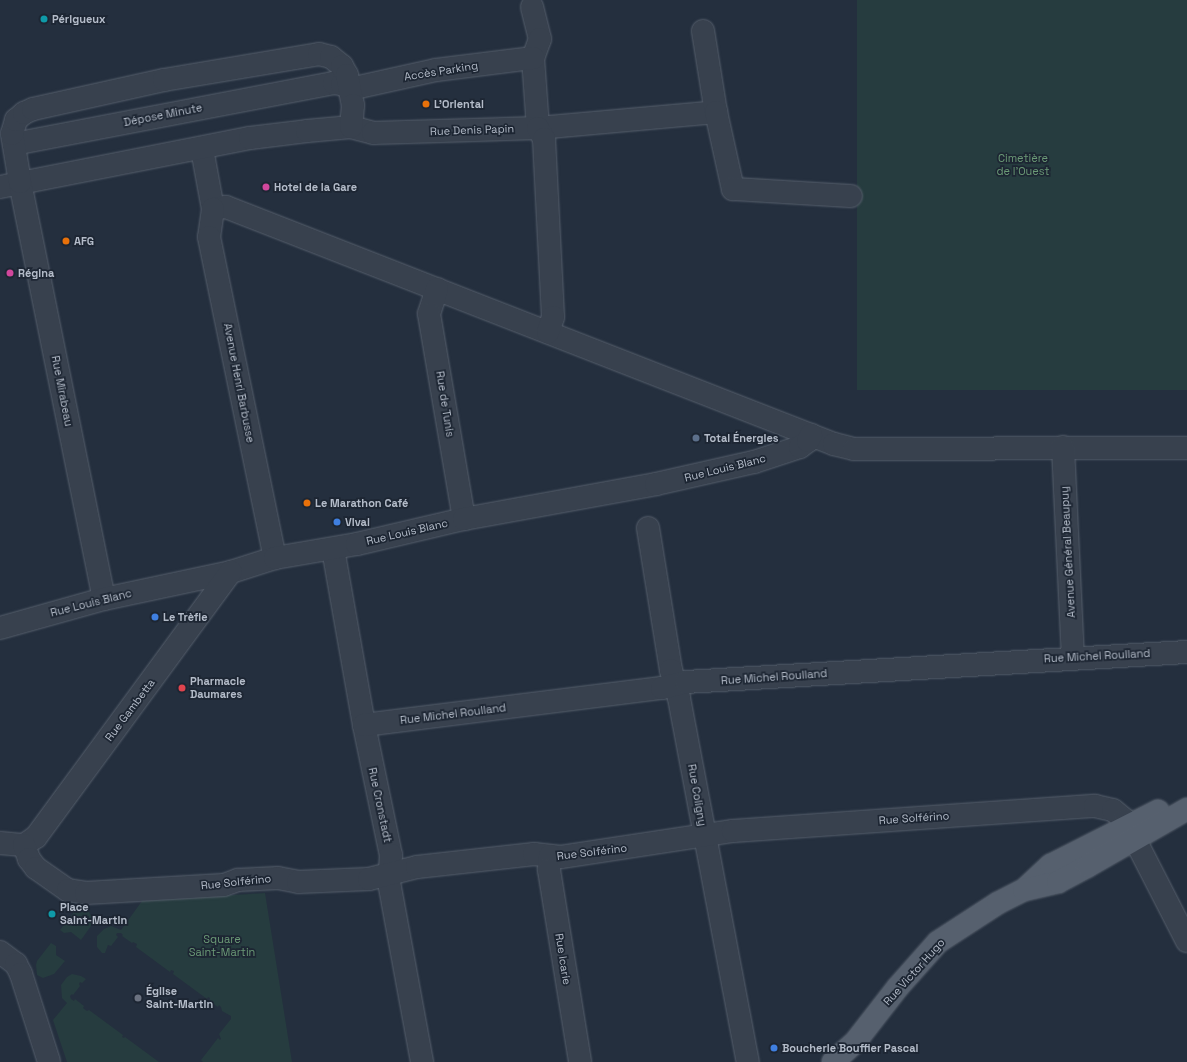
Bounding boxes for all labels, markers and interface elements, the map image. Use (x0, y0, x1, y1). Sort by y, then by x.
place label: Périgueux (52, 12, 106, 26)
marker: Périgueux (39, 14, 49, 24)
street label: Accès Parking (403, 59, 479, 83)
place label: L'Oriental (434, 97, 484, 111)
marker: L'Oriental (421, 99, 431, 109)
street label: Dépose Minute (123, 101, 203, 129)
street label: Rue Denis Papin (430, 122, 514, 138)
park label: Cimetière de l'Ouest (996, 152, 1050, 178)
place label: Hotel de la Gare (274, 180, 357, 194)
marker: Hotel de la Gare (261, 182, 271, 192)
place label: AFG (74, 234, 94, 248)
marker: AFG (61, 236, 71, 246)
place label: Régina (18, 266, 54, 280)
marker: Régina (5, 268, 15, 278)
street label: Avenue Henri Barbusse (221, 322, 257, 444)
street label: Rue Mirabeau (49, 354, 75, 428)
street label: Rue de Tunis (433, 370, 457, 438)
place label: Total Énergies (704, 431, 779, 445)
marker: Total Énergies (691, 433, 701, 443)
street label: Rue Louis Blanc (683, 452, 767, 484)
street label: Avenue Général Beaupuy (1058, 486, 1078, 618)
place label: Le Marathon Café (315, 496, 408, 510)
marker: Le Marathon Café (302, 498, 312, 508)
place label: Vival (345, 515, 370, 529)
street label: Rue Louis Blanc (365, 516, 449, 548)
marker: Vival (332, 517, 342, 527)
street label: Rue Louis Blanc (49, 587, 133, 619)
place label: Le Trèfle (163, 610, 208, 624)
marker: Le Trèfle (150, 612, 160, 622)
street label: Rue Michel Roulland (1043, 647, 1151, 665)
street label: Rue Michel Roulland (720, 667, 828, 687)
place label: Pharmacie Daumares (190, 675, 245, 701)
street label: Rue Gambetta (102, 676, 158, 744)
marker: Pharmacie Daumares (177, 683, 187, 693)
street label: Rue Michel Roulland (399, 701, 507, 727)
street label: Rue Coligny (685, 763, 709, 827)
street label: Rue Cronstadt (366, 766, 394, 844)
street label: Rue Solférino (878, 809, 950, 827)
street label: Rue Solférino (556, 841, 628, 863)
street label: Rue Solférino (200, 872, 272, 892)
place label: Place Saint-Martin (60, 901, 127, 927)
marker: Place Saint-Martin (47, 909, 57, 919)
street label: Rue Icarie (552, 932, 574, 986)
park label: Square Saint-Martin (189, 933, 255, 959)
street label: Rue Victor Hugo (881, 936, 947, 1008)
place label: Église Saint-Martin (146, 985, 213, 1011)
marker: Église Saint-Martin (133, 993, 143, 1003)
place label: Boucherie Bouffier Pascal (782, 1041, 918, 1055)
marker: Boucherie Bouffier Pascal (769, 1043, 779, 1053)

